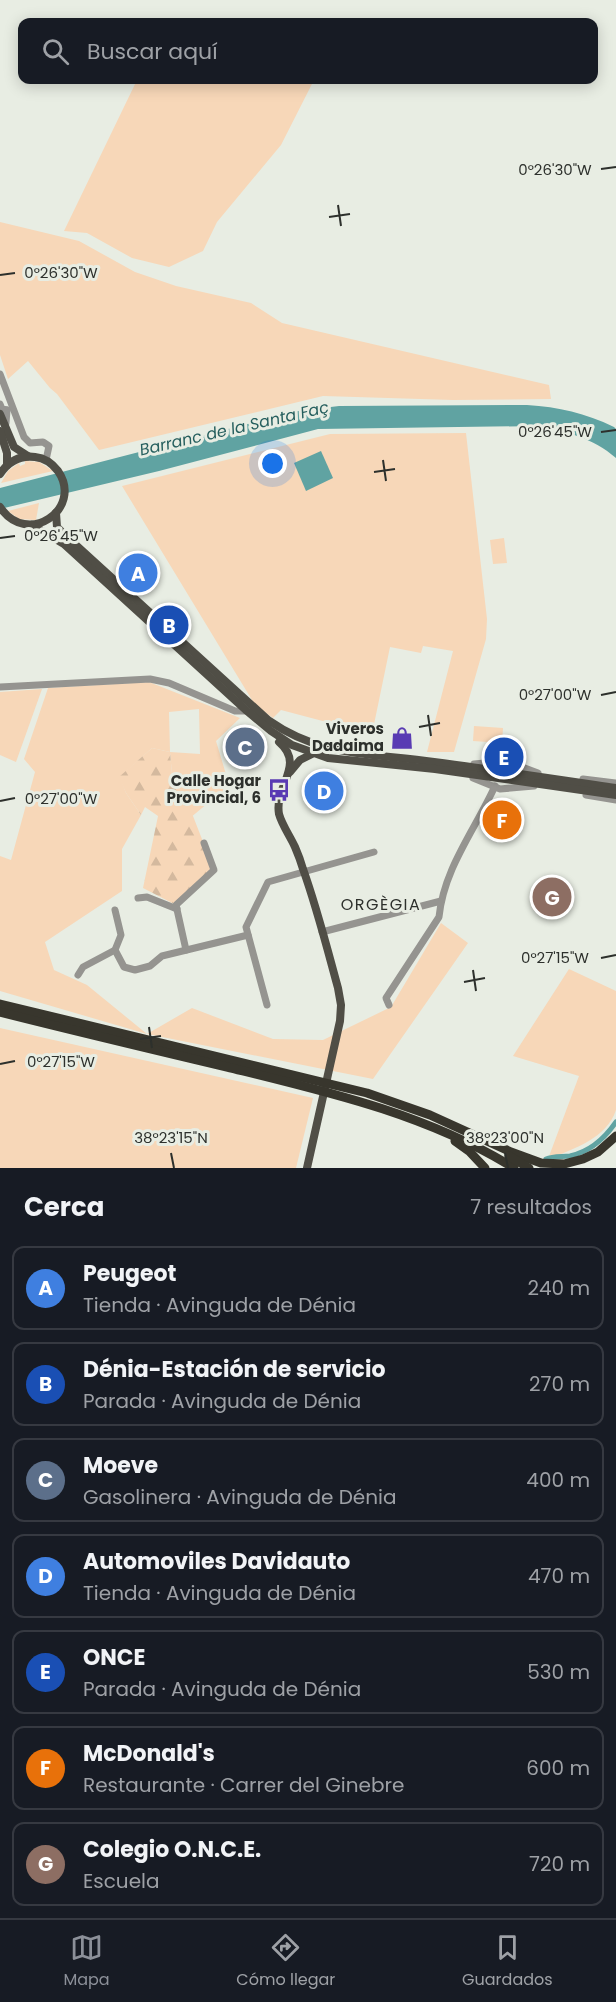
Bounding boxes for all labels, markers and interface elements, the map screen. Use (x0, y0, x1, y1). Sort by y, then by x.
search box (18, 18, 598, 84)
icon: search (39, 35, 72, 68)
text: Buscar aquí (87, 36, 218, 67)
text: 0°26'30"W (518, 159, 592, 180)
text: 0°26'30"W (24, 262, 98, 283)
water label: Barranc de la Santa Faç (137, 395, 331, 461)
text: 0°26'45"W (518, 421, 592, 442)
your location (258, 449, 287, 478)
text: 0°26'45"W (24, 525, 98, 546)
pin: A (118, 550, 158, 596)
pin: B (150, 602, 188, 648)
text: 0°27'00"W (519, 684, 592, 705)
place label: Viveros Dadaima (312, 718, 384, 756)
pin: C (226, 724, 264, 770)
shop icon: Viveros Dadaima (389, 725, 415, 751)
pin: E (484, 734, 524, 780)
pin: D (304, 768, 344, 814)
place label: Calle Hogar Provincial, 6 (167, 770, 262, 808)
bus stop icon: Calle Hogar Provincial, 6 (266, 777, 292, 803)
text: 0°27'00"W (25, 788, 98, 809)
pin: F (482, 798, 522, 842)
pin: G (532, 874, 572, 920)
district label: ORGÈGIA (341, 893, 421, 916)
text: 0°27'15"W (521, 947, 589, 968)
text: 0°27'15"W (27, 1051, 95, 1072)
text: 38°23'15"N (134, 1127, 208, 1148)
text: 38°23'00"N (466, 1127, 544, 1148)
text: Cerca (24, 1189, 104, 1225)
text: 7 resultados (470, 1193, 592, 1221)
text: Peugeot (83, 1258, 177, 1289)
text: A (38, 1274, 53, 1302)
text: 240 m (527, 1274, 590, 1302)
text: Tienda · Avinguda de Dénia (83, 1291, 356, 1319)
text: Dénia-Estación de servicio (83, 1354, 385, 1385)
text: B (39, 1370, 52, 1398)
text: 270 m (529, 1370, 590, 1398)
text: Parada · Avinguda de Dénia (83, 1387, 361, 1415)
text: Moeve (83, 1450, 158, 1481)
text: C (38, 1466, 53, 1494)
text: 400 m (526, 1466, 590, 1494)
text: Gasolinera · Avinguda de Dénia (83, 1483, 396, 1511)
text: Automoviles Davidauto (83, 1546, 350, 1577)
text: D (38, 1562, 53, 1590)
text: 470 m (528, 1562, 590, 1590)
text: Tienda · Avinguda de Dénia (83, 1579, 356, 1607)
text: ONCE (83, 1642, 146, 1673)
text: E (40, 1658, 51, 1686)
text: 530 m (527, 1658, 590, 1686)
text: Parada · Avinguda de Dénia (83, 1675, 361, 1703)
text: McDonald's (83, 1738, 215, 1769)
text: F (40, 1754, 51, 1782)
text: 600 m (526, 1754, 590, 1782)
text: Restaurante · Carrer del Ginebre (83, 1771, 404, 1799)
text: Colegio O.N.C.E. (83, 1834, 261, 1865)
text: G (38, 1850, 53, 1878)
text: 720 m (529, 1850, 590, 1878)
text: Escuela (83, 1867, 159, 1895)
tab: Mapa (63, 1931, 110, 1992)
tab: Cómo llegar (236, 1931, 335, 1992)
tab: Guardados (462, 1931, 553, 1992)

